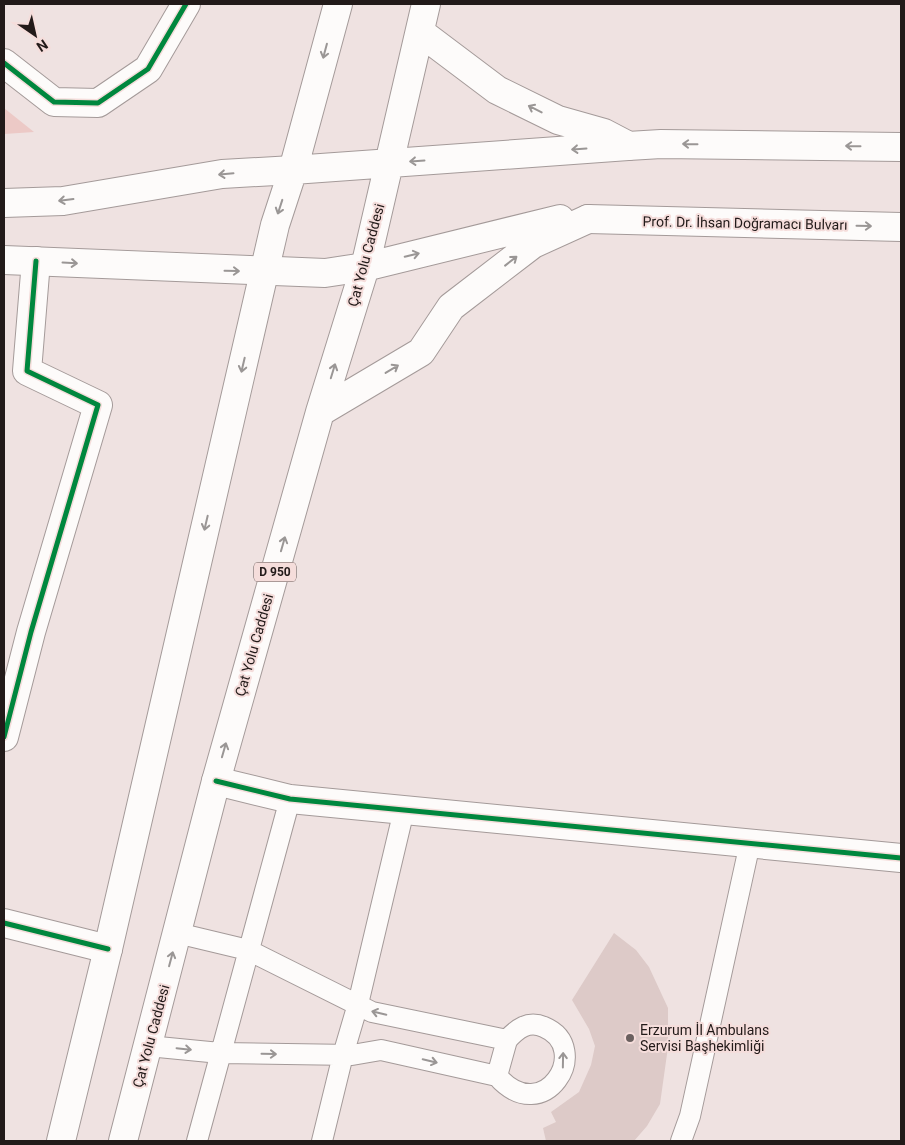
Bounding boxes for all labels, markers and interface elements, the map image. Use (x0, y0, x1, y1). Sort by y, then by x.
north arrow (10, 10, 60, 60)
text: N (34, 36, 51, 55)
one-way arrow (320, 42, 329, 58)
one-way arrow (528, 104, 543, 113)
one-way arrow (682, 139, 698, 149)
one-way arrow (845, 141, 861, 151)
one-way arrow (572, 145, 588, 154)
one-way arrow (410, 156, 426, 165)
one-way arrow (219, 169, 235, 178)
one-way arrow (59, 195, 75, 205)
one-way arrow (275, 199, 285, 215)
street label: Çat Yolu Caddesi (345, 202, 387, 308)
street label: Prof. Dr. İhsan Doğramacı Bulvarı (642, 213, 848, 233)
one-way arrow (856, 221, 872, 231)
one-way arrow (403, 250, 419, 260)
one-way arrow (504, 256, 517, 267)
one-way arrow (62, 258, 78, 267)
one-way arrow (224, 266, 240, 275)
one-way arrow (238, 356, 247, 372)
one-way arrow (329, 363, 339, 379)
one-way arrow (385, 364, 399, 374)
one-way arrow (201, 515, 210, 531)
one-way arrow (279, 536, 288, 552)
road number: D 950 (254, 562, 296, 582)
street label: Çat Yolu Caddesi (232, 592, 276, 698)
one-way arrow (220, 743, 230, 759)
one-way arrow (166, 951, 176, 967)
street label: Çat Yolu Caddesi (130, 983, 172, 1089)
one-way arrow (372, 1008, 388, 1017)
place label: Erzurum İl Ambulans Servisi Başhekimliği (640, 1022, 769, 1054)
marker: Erzurum İl Ambulans Servisi Başhekimliği (624, 1032, 636, 1044)
one-way arrow (176, 1045, 192, 1054)
one-way arrow (260, 1049, 277, 1059)
one-way arrow (559, 1052, 568, 1068)
one-way arrow (422, 1057, 438, 1067)

